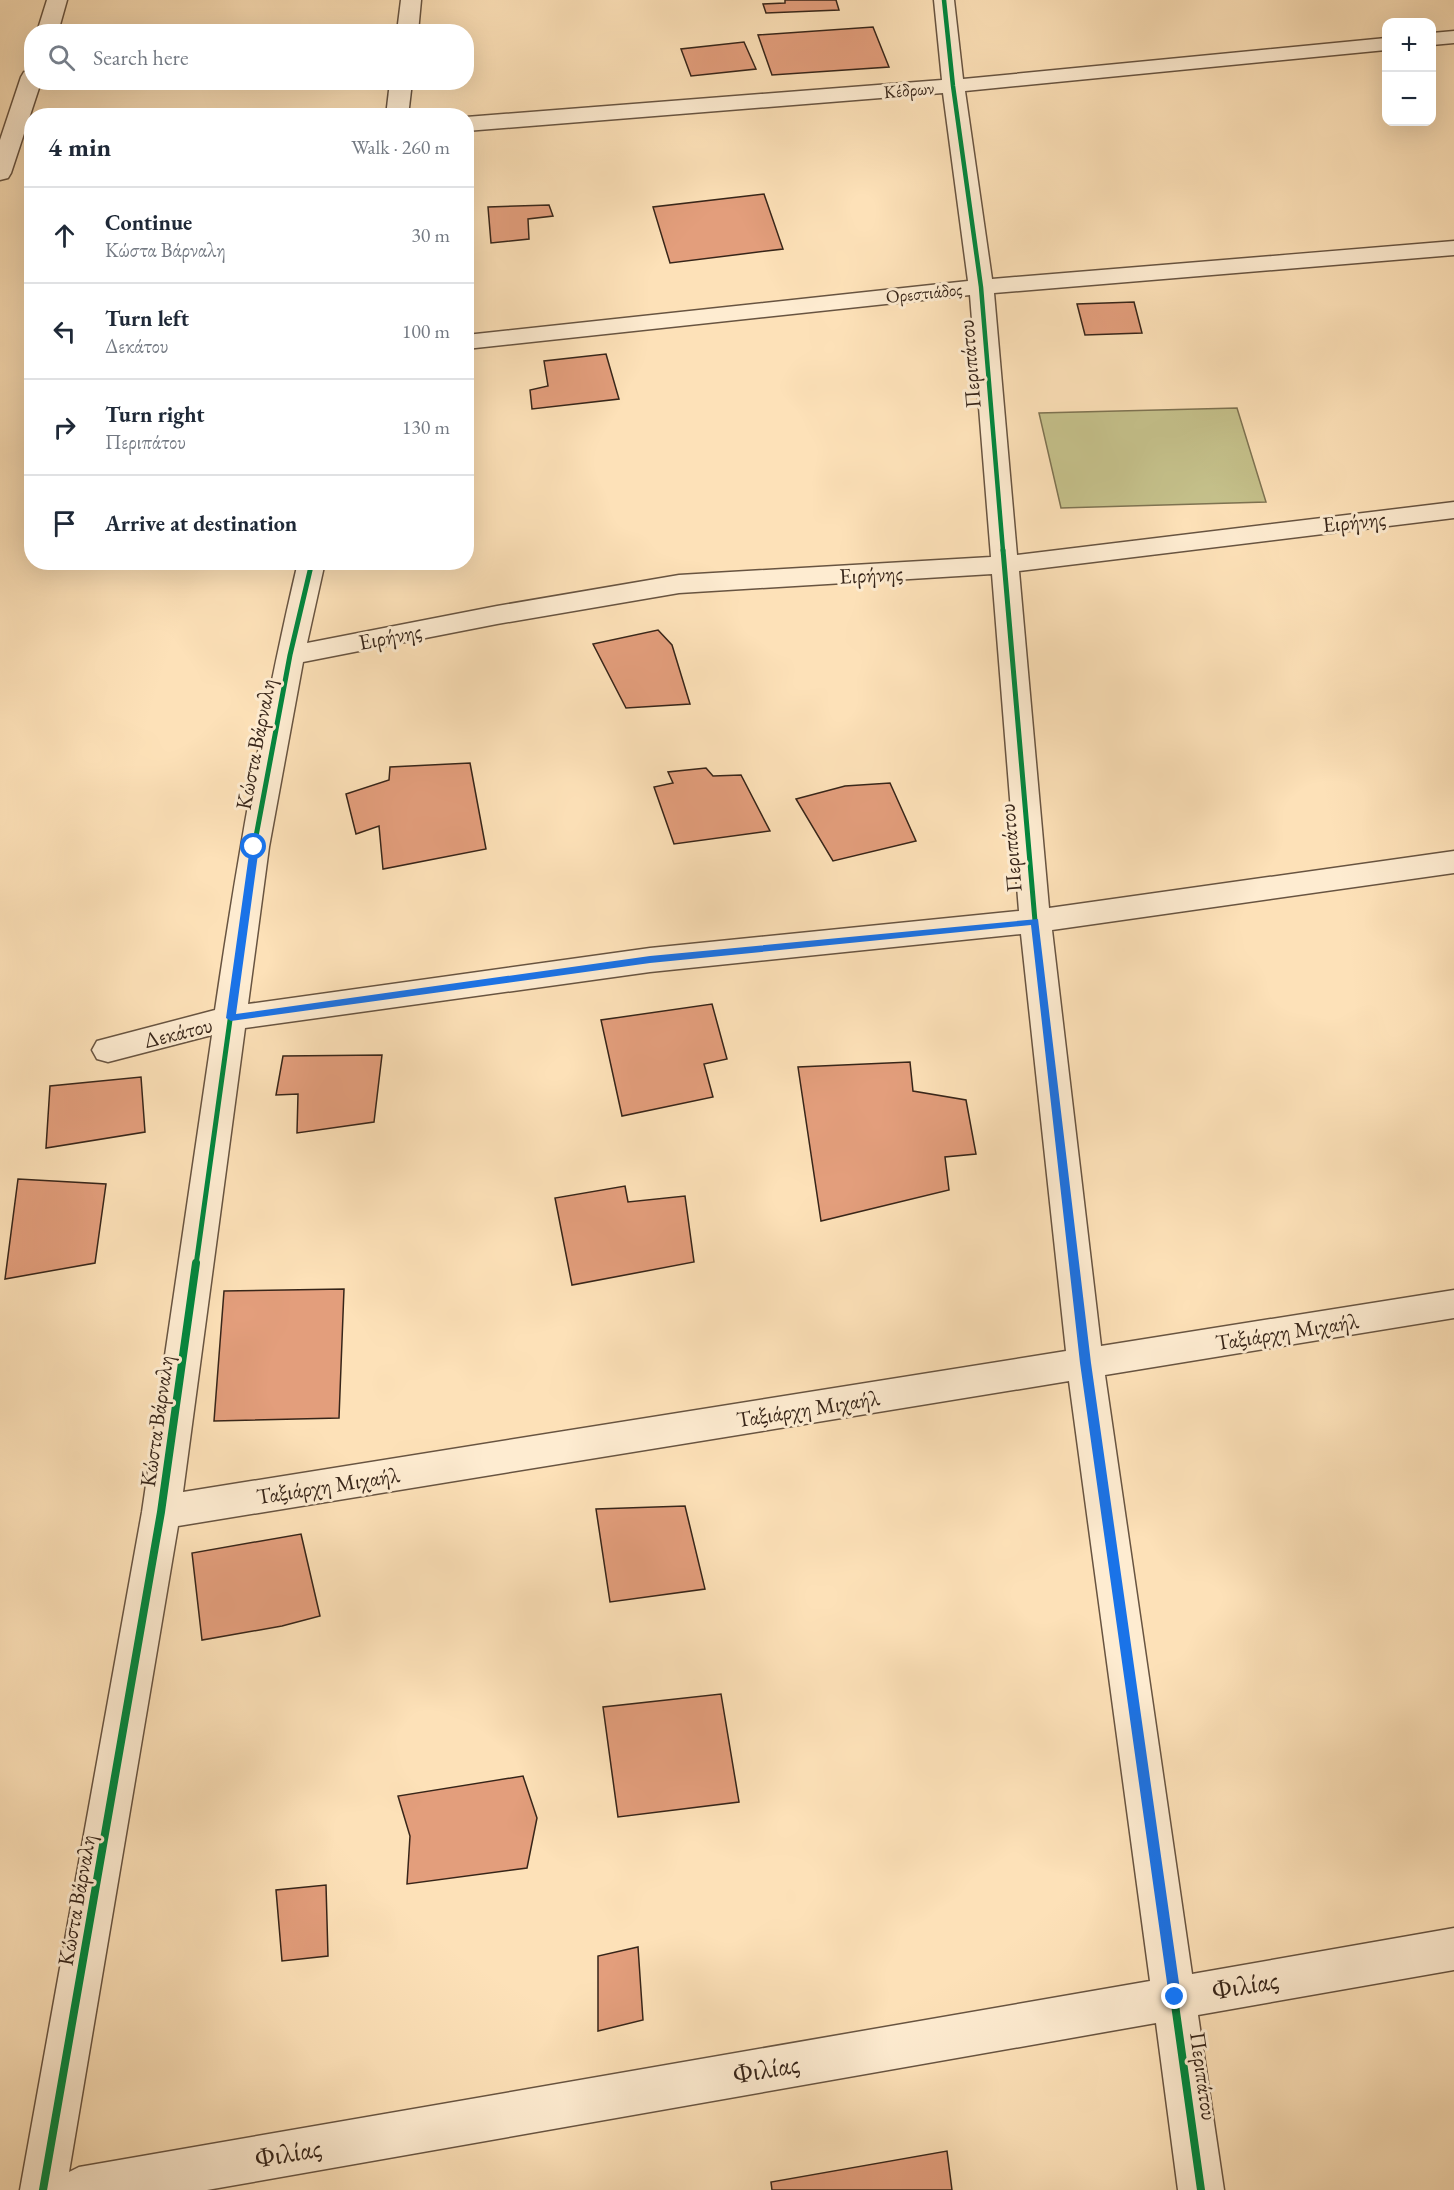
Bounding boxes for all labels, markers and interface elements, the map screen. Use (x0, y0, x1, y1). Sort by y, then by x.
map controls (1382, 18, 1436, 126)
button: + (1382, 18, 1436, 72)
search box (24, 24, 474, 90)
icon: search (45, 41, 78, 74)
text: Search here (93, 43, 188, 72)
button: − (1382, 72, 1436, 126)
street label: Κέδρων (883, 76, 935, 103)
text: 4 min (48, 130, 111, 164)
text: Walk · 260 m (351, 134, 450, 160)
text: Continue (105, 208, 192, 237)
icon: ahead (48, 219, 81, 252)
text: 30 m (411, 222, 450, 248)
text: Κώστα Βάρναλη (105, 237, 226, 263)
street label: Ορεστιάδος (885, 277, 963, 308)
text: Turn left (105, 304, 189, 333)
icon: left (48, 315, 81, 348)
text: 100 m (402, 318, 450, 344)
street label: Περιπάτου (951, 318, 988, 410)
text: Δεκάτου (105, 333, 168, 359)
text: Turn right (105, 400, 204, 429)
icon: right (48, 411, 81, 444)
text: 130 m (402, 414, 450, 440)
text: Περιπάτου (105, 429, 186, 455)
street label: Ειρήνης (1321, 504, 1387, 539)
icon: arrive (48, 507, 81, 540)
text: Arrive at destination (105, 509, 297, 538)
street label: Ειρήνης (838, 558, 904, 591)
street label: Ειρήνης (356, 616, 424, 657)
street label: Κώστα Βάρναλη (229, 676, 282, 812)
street label: Περιπάτου (992, 802, 1029, 894)
route start (240, 833, 266, 859)
street label: Δεκάτου (141, 1010, 216, 1055)
street label: Ταξιάρχη Μιχαήλ (1213, 1306, 1361, 1357)
street label: Κώστα Βάρναλη (133, 1353, 180, 1489)
street label: Ταξιάρχη Μιχαήλ (734, 1383, 882, 1434)
street label: Ταξιάρχη Μιχαήλ (254, 1460, 402, 1511)
street label: Κώστα Βάρναλη (51, 1832, 102, 1968)
street label: Φιλίας (1209, 1961, 1281, 2008)
route end (1161, 1983, 1187, 2009)
street label: Περιπάτου (1183, 2030, 1224, 2122)
street label: Φιλίας (730, 2045, 802, 2092)
street label: Φιλίας (252, 2129, 324, 2176)

